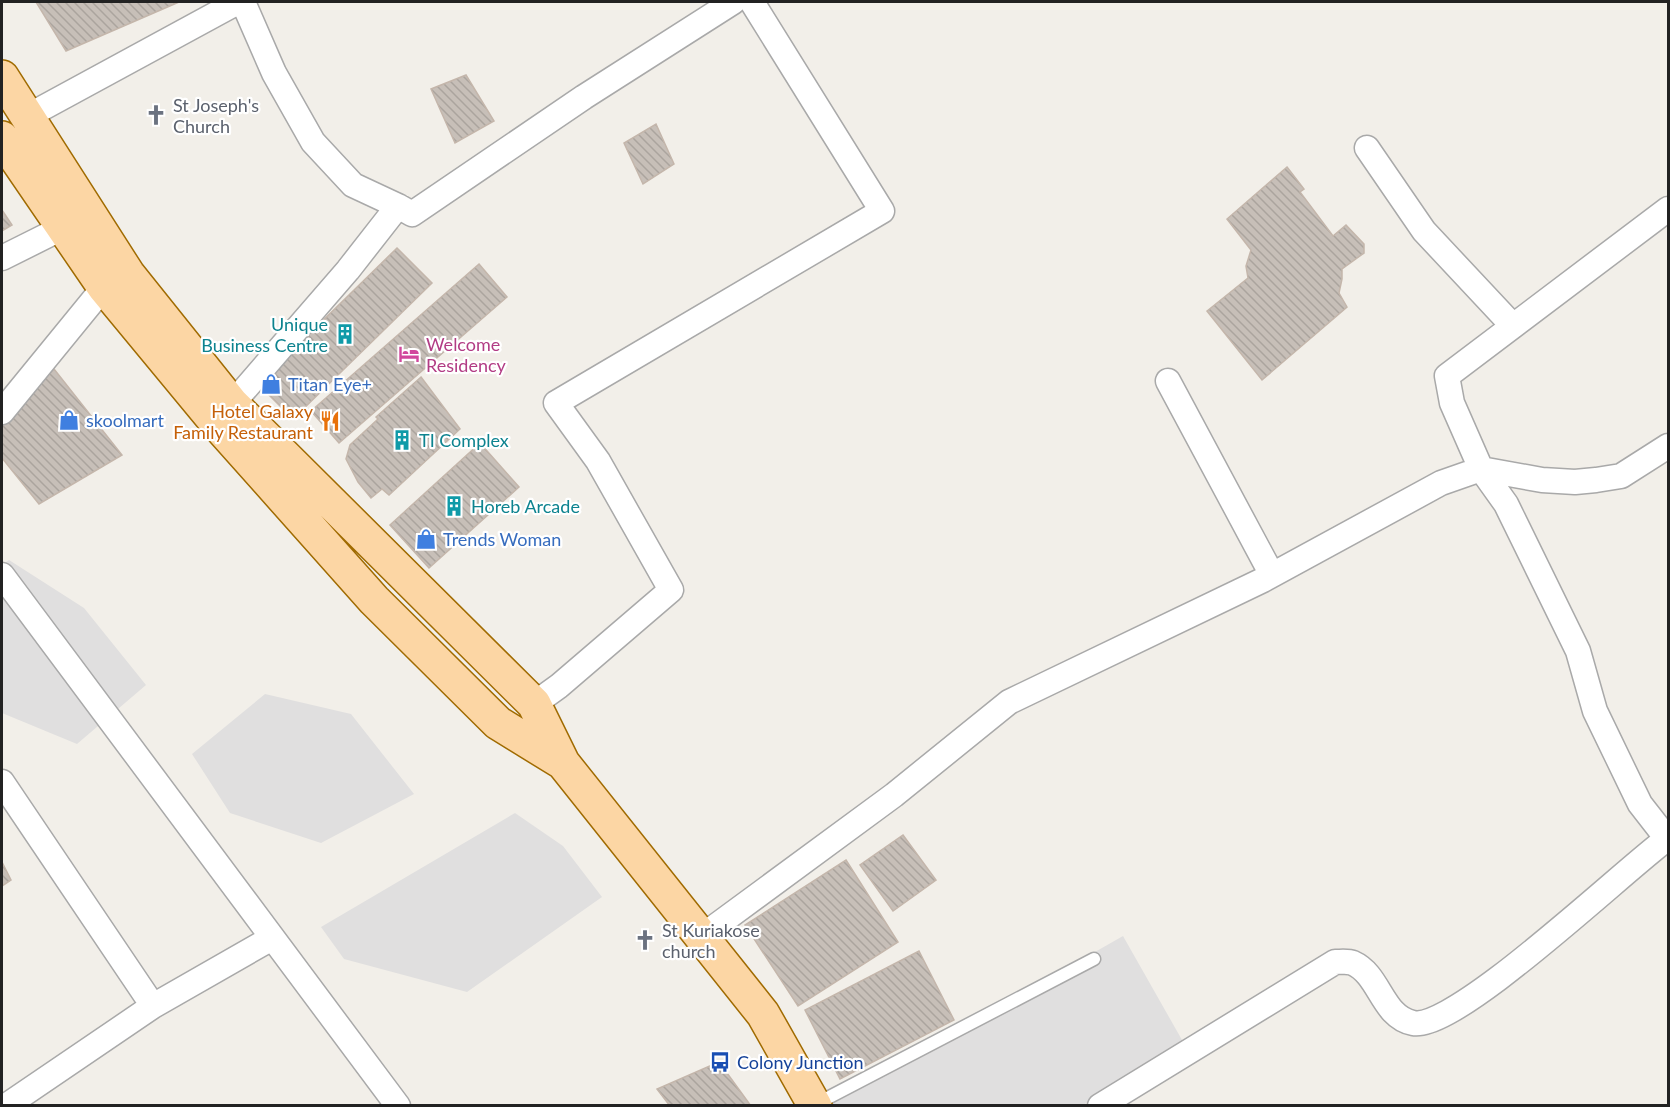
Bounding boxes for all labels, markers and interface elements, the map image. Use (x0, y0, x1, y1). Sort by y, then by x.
place label: St Joseph's Church (173, 94, 259, 137)
church icon: St Joseph's Church (144, 103, 168, 127)
place label: Unique Business Centre (201, 313, 328, 356)
building icon: Unique Business Centre (333, 322, 357, 346)
place label: Welcome Residency (426, 333, 507, 376)
hotel icon: Welcome Residency (397, 342, 421, 366)
shop icon: Titan Eye+ (259, 372, 283, 396)
place label: Titan Eye+ (288, 373, 372, 395)
place label: Hotel Galaxy Family Restaurant (173, 400, 314, 443)
shop icon: skoolmart (57, 408, 81, 432)
place label: skoolmart (86, 409, 164, 431)
restaurant icon: Hotel Galaxy Family Restaurant (318, 409, 342, 433)
building icon: TI Complex (390, 428, 414, 452)
place label: TI Complex (419, 429, 509, 451)
building icon: Horeb Arcade (442, 494, 466, 518)
place label: Horeb Arcade (471, 495, 580, 517)
shop icon: Trends Woman (414, 527, 438, 551)
place label: Trends Woman (443, 528, 561, 550)
place label: St Kuriakose church (662, 919, 760, 962)
church icon: St Kuriakose church (633, 928, 657, 952)
bus stop icon: Colony Junction (708, 1050, 732, 1074)
place label: Colony Junction (737, 1051, 864, 1073)

